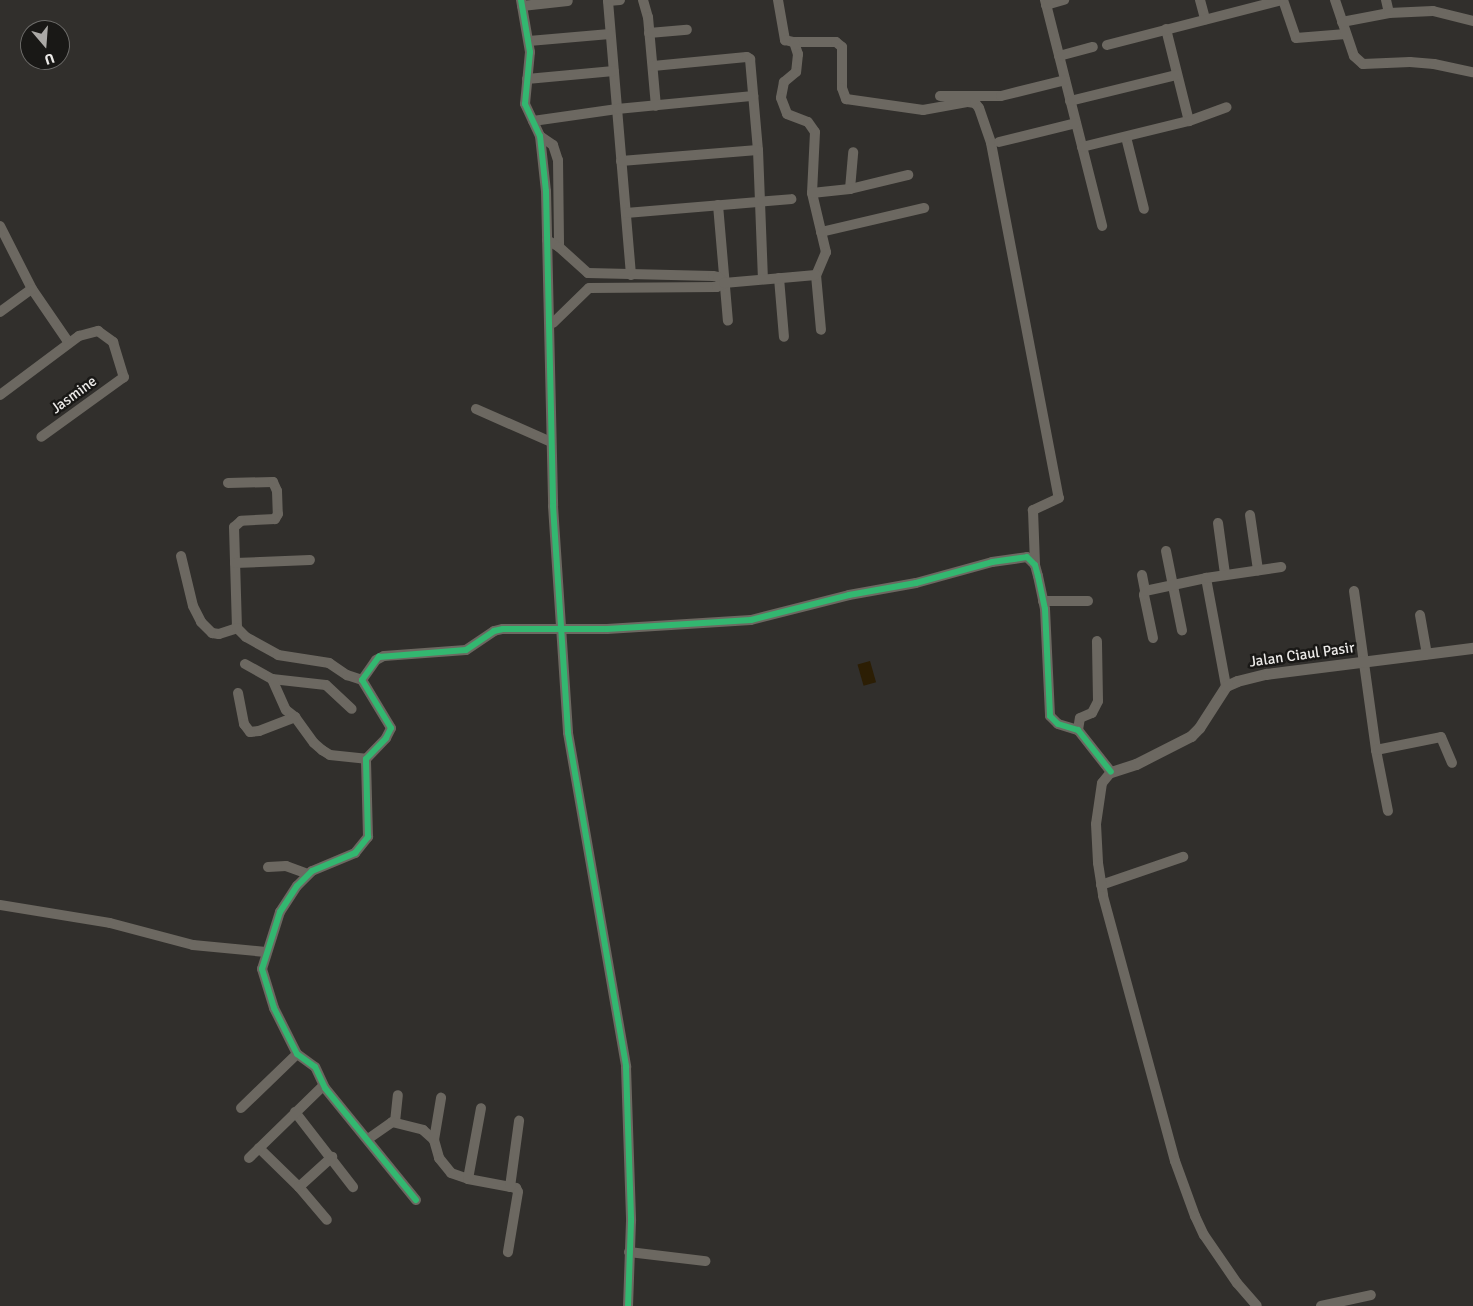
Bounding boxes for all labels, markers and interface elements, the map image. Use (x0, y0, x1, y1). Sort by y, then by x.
north arrow (20, 20, 70, 70)
text: U (42, 49, 57, 68)
street label: Jasmine (48, 372, 100, 418)
street label: Jalan Ciaul Pasir (1248, 639, 1356, 671)

